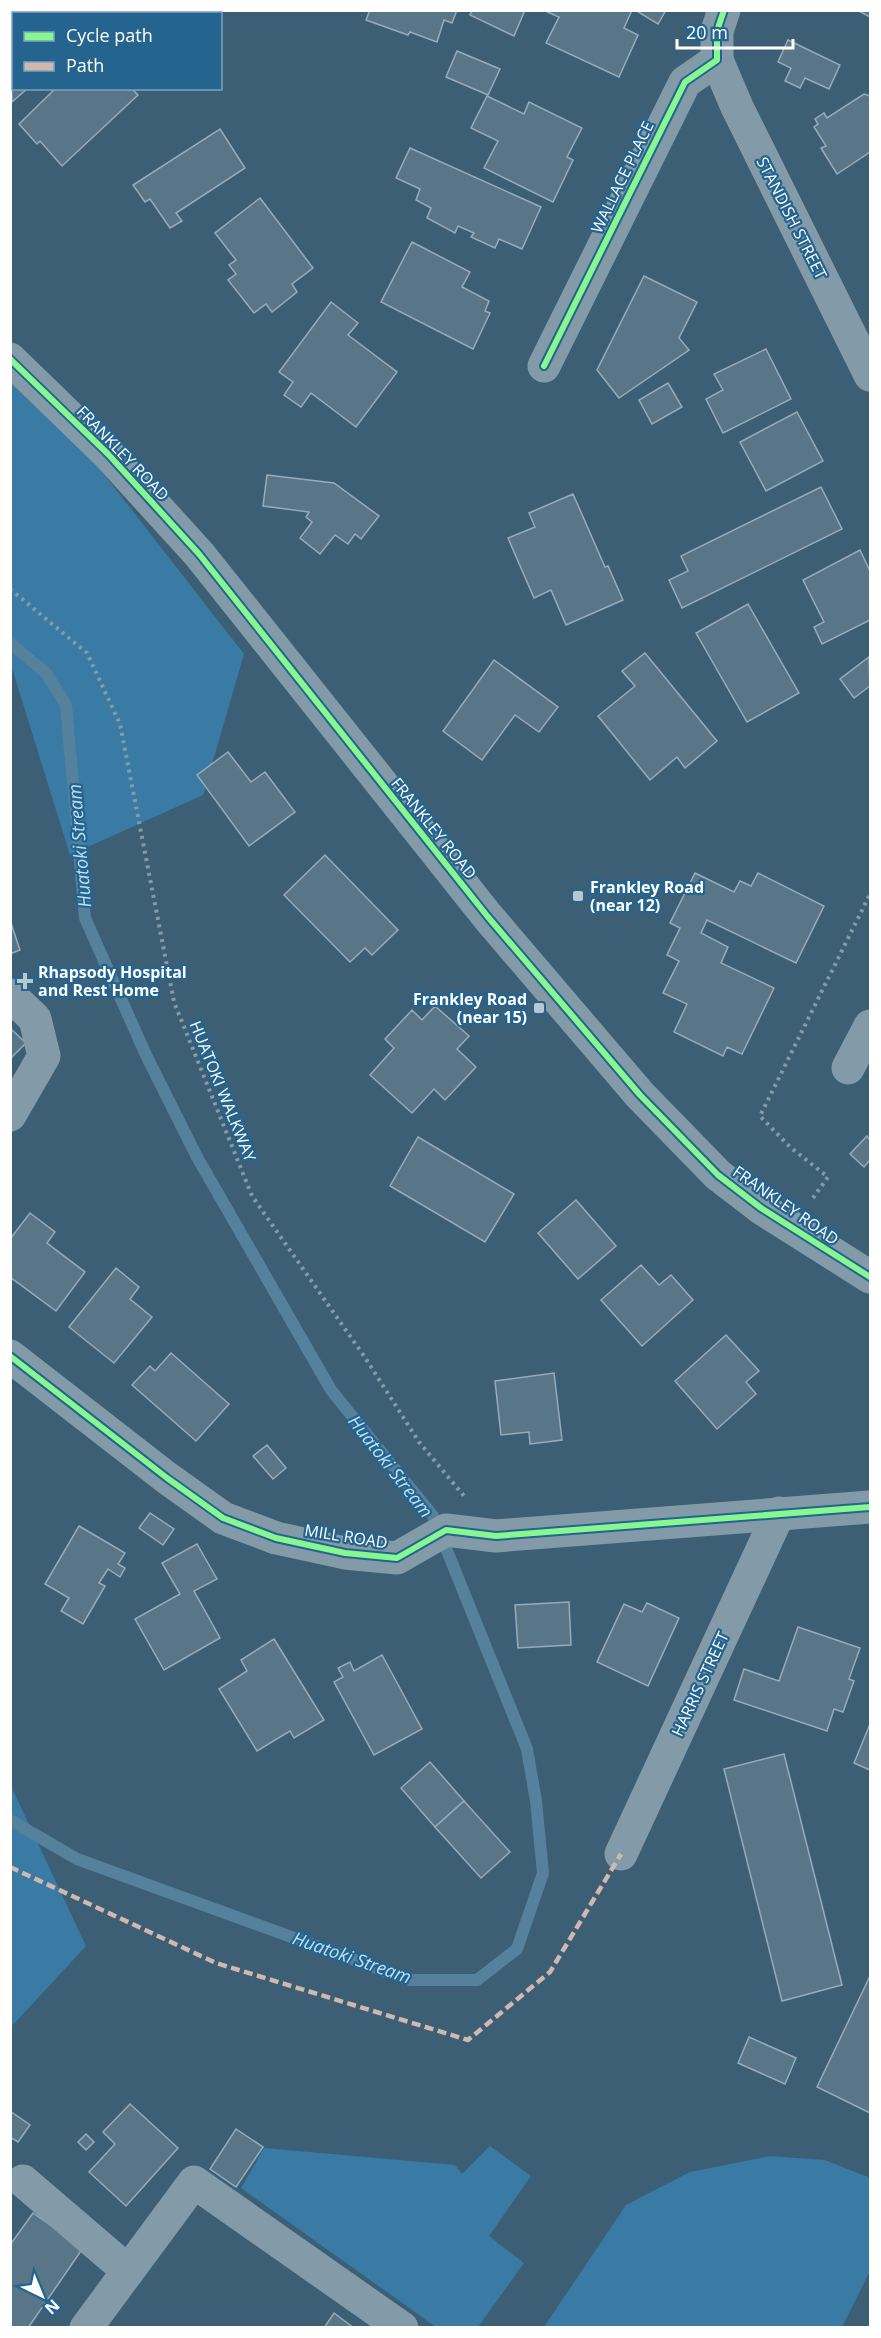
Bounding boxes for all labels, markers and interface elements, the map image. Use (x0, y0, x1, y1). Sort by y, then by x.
legend (12, 12, 222, 90)
scale bar (677, 12, 792, 50)
text: 20 m (686, 20, 728, 44)
text: Cycle path (66, 23, 153, 47)
text: Path (66, 53, 104, 77)
street label: WALLACE PLACE (585, 117, 659, 237)
street label: STANDISH STREET (752, 153, 832, 283)
street label: FRANKLEY ROAD (72, 401, 174, 505)
street label: FRANKLEY ROAD (386, 773, 482, 883)
water label: Huatoki Stream (62, 783, 96, 909)
place label: Frankley Road (near 12) (590, 876, 704, 916)
marker: Frankley Road (near 12) (571, 889, 585, 903)
place label: Rhapsody Hospital and Rest Home (38, 961, 187, 1001)
marker: Rhapsody Hospital and Rest Home (16, 972, 34, 990)
place label: Frankley Road (near 15) (413, 988, 527, 1028)
marker: Frankley Road (near 15) (532, 1001, 546, 1015)
street label: HUATOKI WALKWAY (185, 1017, 261, 1165)
street label: FRANKLEY ROAD (729, 1160, 843, 1250)
water label: Huatoki Stream (343, 1410, 439, 1522)
street label: MILL ROAD (303, 1519, 389, 1553)
street label: HARRIS STREET (666, 1628, 734, 1740)
water label: Huatoki Stream (290, 1925, 414, 1989)
north arrow (12, 2266, 72, 2326)
text: N (40, 2294, 64, 2319)

